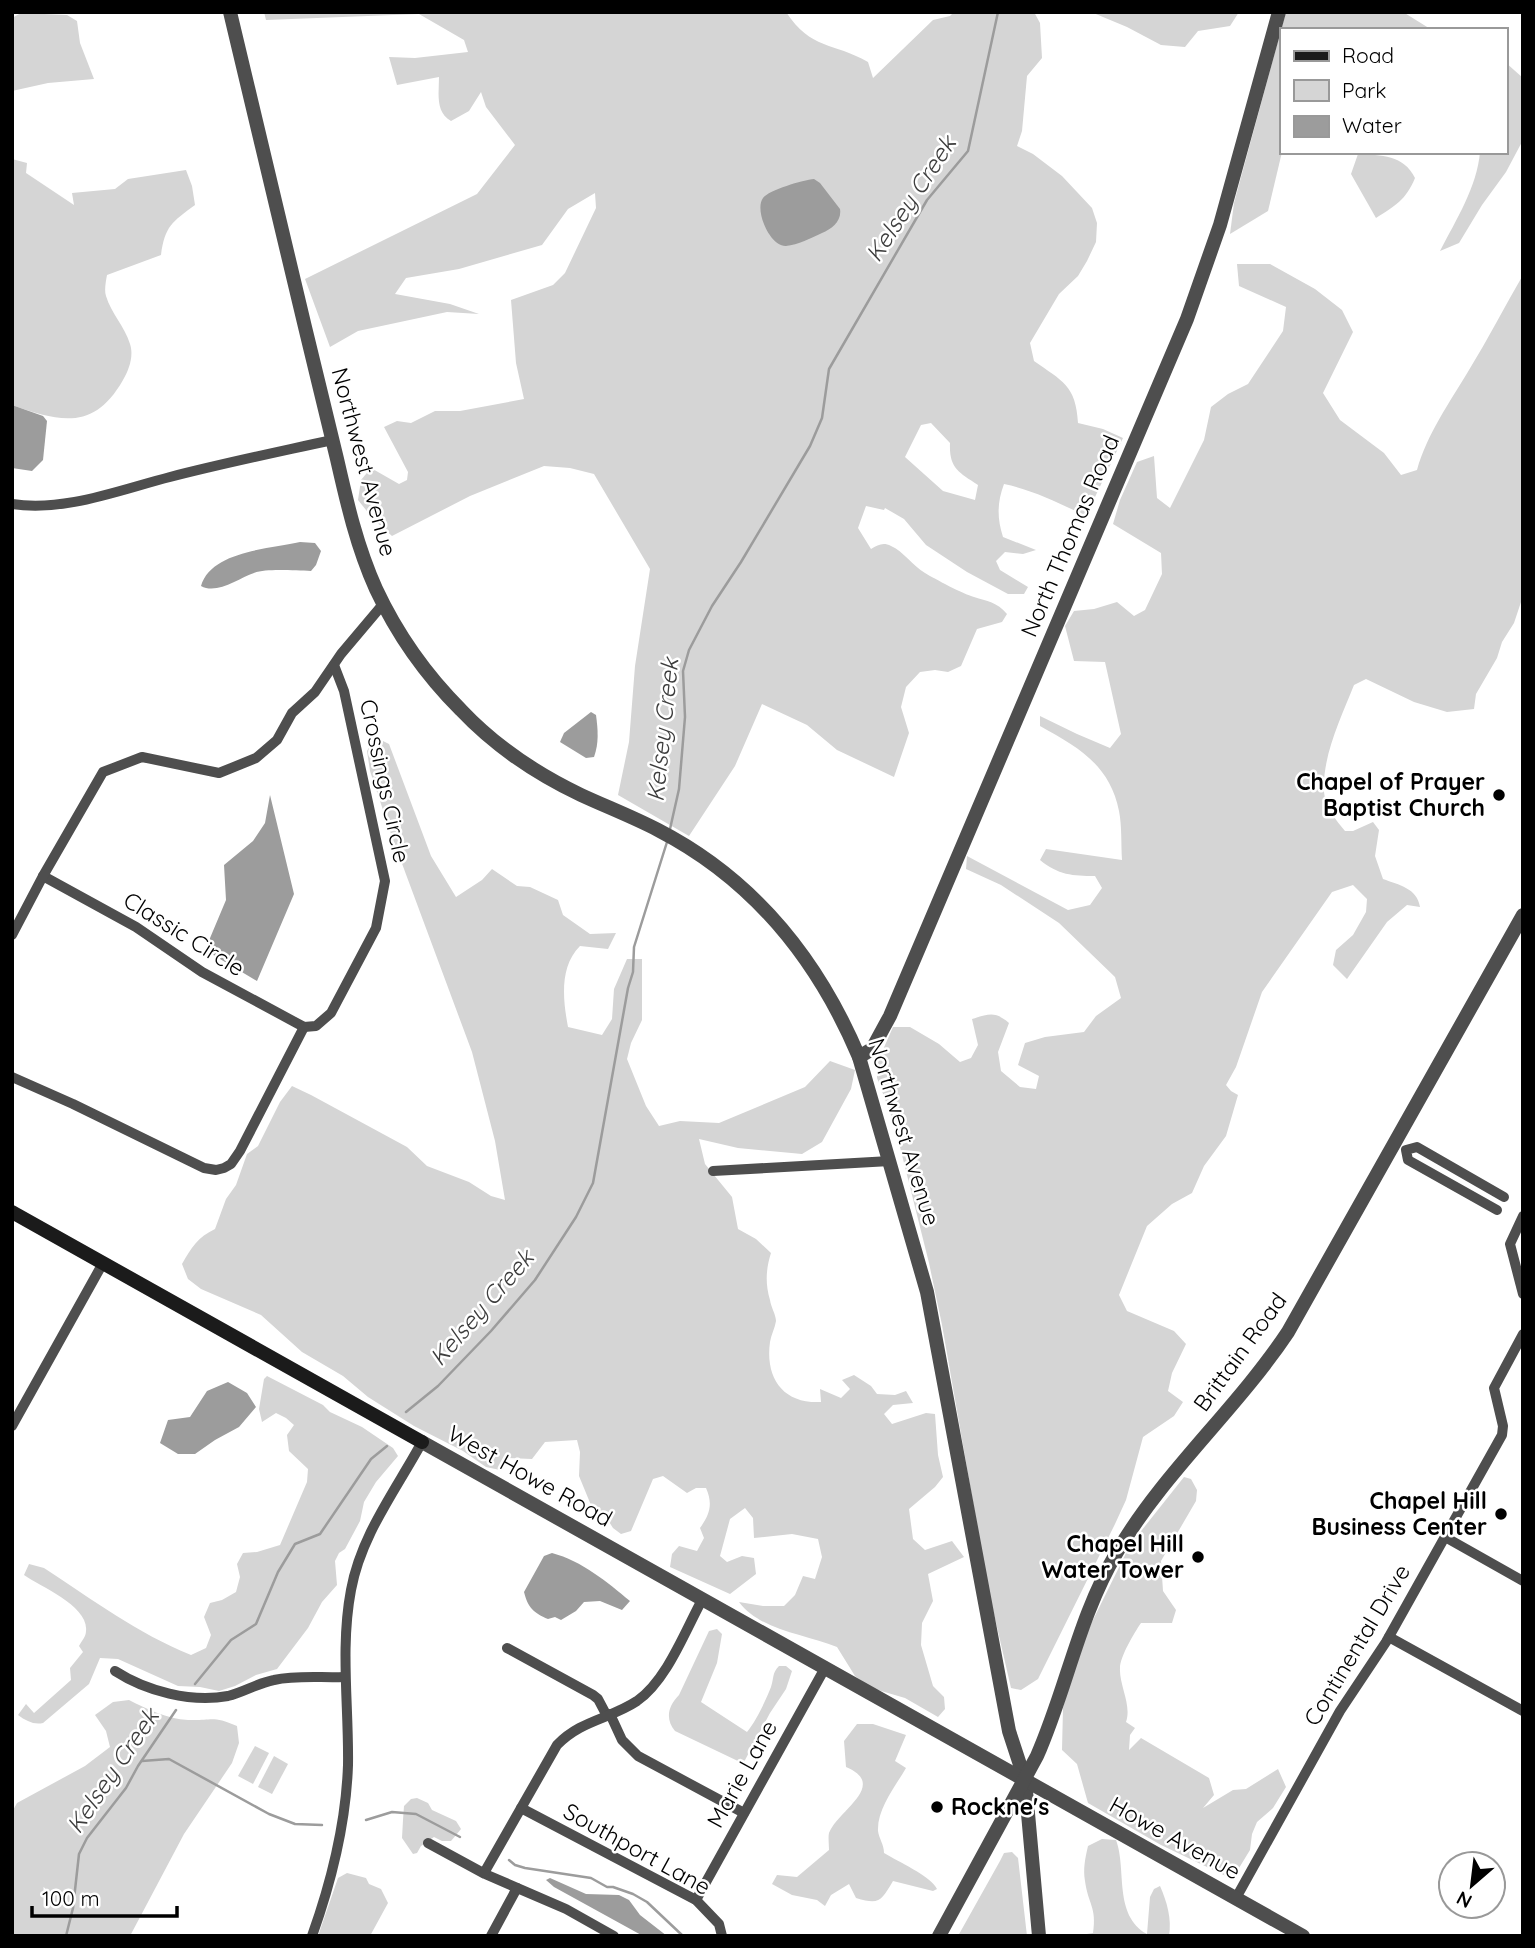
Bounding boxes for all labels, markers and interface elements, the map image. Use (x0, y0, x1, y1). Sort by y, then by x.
legend (1280, 28, 1507, 154)
text: Road (1342, 42, 1394, 68)
text: Park (1342, 77, 1386, 103)
text: Water (1342, 112, 1402, 138)
water label: Kelsey Creek (858, 128, 963, 267)
street label: Northwest Avenue (325, 364, 404, 559)
street label: North Thomas Road (1014, 430, 1125, 641)
water label: Kelsey Creek (640, 655, 685, 803)
street label: Crossings Circle (354, 696, 417, 865)
place label: Chapel of Prayer Baptist Church (1296, 767, 1485, 822)
marker: Chapel of Prayer Baptist Church (1491, 787, 1507, 803)
street label: Classic Circle (118, 885, 250, 982)
street label: Northwest Avenue (862, 1035, 947, 1229)
water label: Kelsey Creek (423, 1242, 541, 1372)
street label: Brittain Road (1187, 1287, 1292, 1417)
street label: West Howe Road (443, 1418, 618, 1533)
place label: Chapel Hill Business Center (1311, 1486, 1487, 1541)
marker: Chapel Hill Business Center (1493, 1506, 1509, 1522)
place label: Chapel Hill Water Tower (1042, 1529, 1184, 1584)
marker: Chapel Hill Water Tower (1190, 1549, 1206, 1565)
street label: Continental Drive (1297, 1559, 1416, 1731)
water label: Kelsey Creek (59, 1701, 166, 1839)
street label: Marie Lane (700, 1715, 783, 1833)
street label: Howe Avenue (1105, 1790, 1246, 1886)
place label: Rockne's (951, 1792, 1049, 1821)
street label: Southport Lane (558, 1796, 716, 1901)
marker: Rockne's (929, 1799, 945, 1815)
north arrow (1437, 1850, 1507, 1920)
scale bar (32, 1874, 177, 1918)
text: 100 m (42, 1885, 100, 1911)
text: N (1452, 1886, 1476, 1914)

